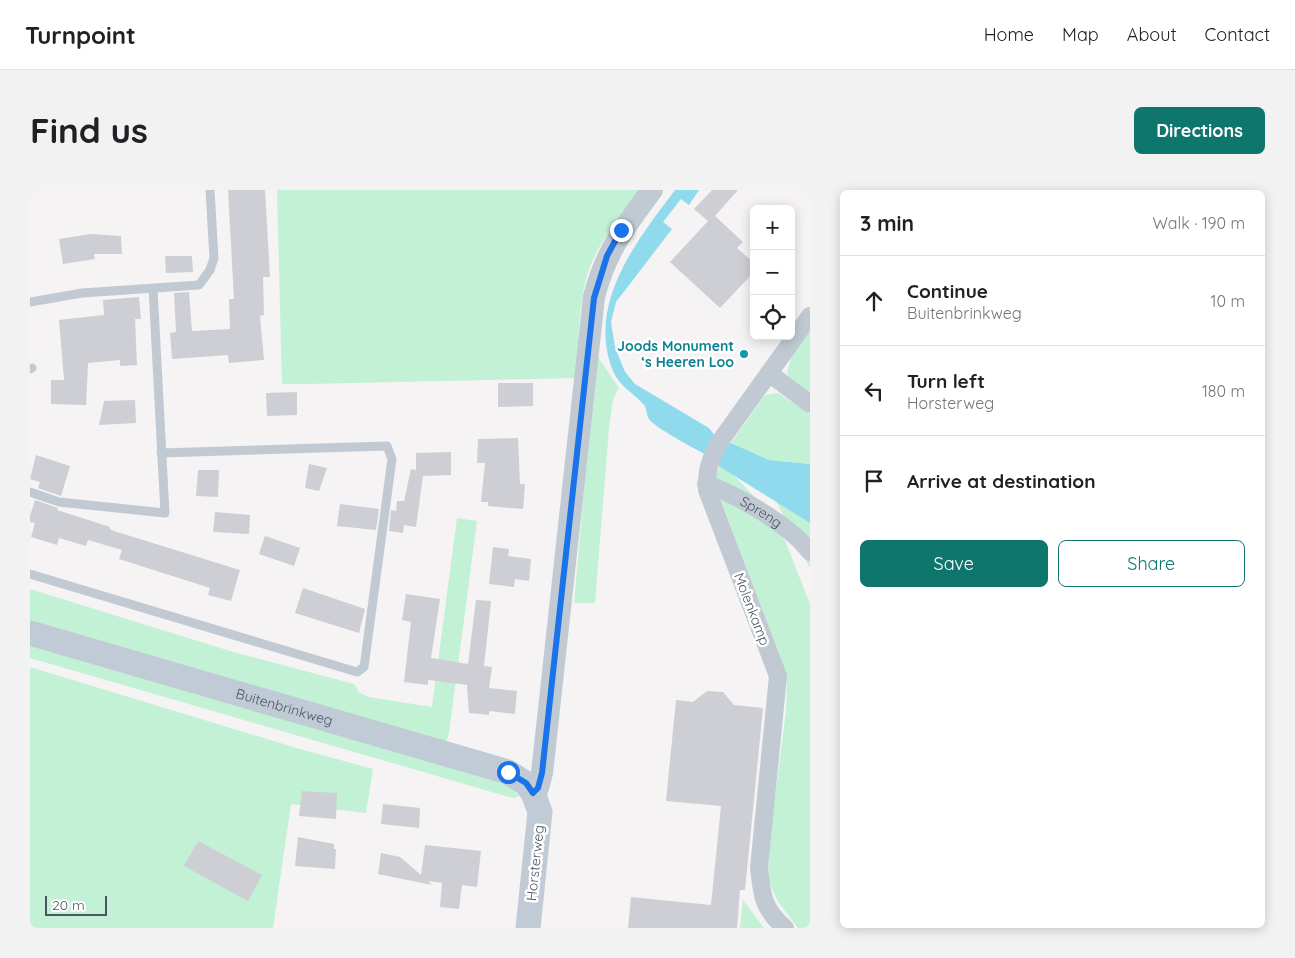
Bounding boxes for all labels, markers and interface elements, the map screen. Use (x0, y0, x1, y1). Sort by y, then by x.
text: Turnpoint (25, 20, 136, 50)
text: Home (984, 23, 1034, 46)
text: Map (1062, 23, 1099, 46)
text: About (1127, 23, 1177, 46)
text: Contact (1205, 23, 1270, 46)
button: Directions (1134, 107, 1265, 154)
text: Find us (30, 108, 148, 152)
map controls (750, 205, 795, 340)
button: + (750, 205, 795, 250)
text: 3 min (860, 210, 914, 236)
text: Walk · 190 m (1153, 213, 1245, 233)
route end (610, 219, 633, 242)
button: − (750, 250, 795, 295)
text: Continue (907, 279, 988, 303)
icon: ahead (860, 287, 888, 315)
text: 10 m (1211, 291, 1245, 311)
button: locate (750, 295, 795, 340)
text: Buitenbrinkweg (907, 303, 1022, 323)
place label: Joods Monument ‘s Heeren Loo (617, 337, 734, 371)
marker: Joods Monument ‘s Heeren Loo (738, 348, 750, 360)
text: Turn left (907, 369, 985, 393)
icon: left (860, 377, 888, 405)
text: 180 m (1202, 381, 1245, 401)
text: Horsterweg (907, 393, 994, 413)
icon: arrive (860, 467, 888, 495)
text: Arrive at destination (907, 469, 1096, 493)
street label: Spreng (737, 492, 786, 532)
button: Save (860, 540, 1048, 587)
button: Share (1058, 540, 1245, 587)
street label: Molenkamp (730, 570, 774, 648)
street label: Buitenbrinkweg (234, 684, 335, 730)
route start (497, 761, 520, 784)
street label: Horsterweg (522, 824, 548, 902)
scale bar (45, 893, 108, 916)
text: 20 m (52, 896, 85, 914)

